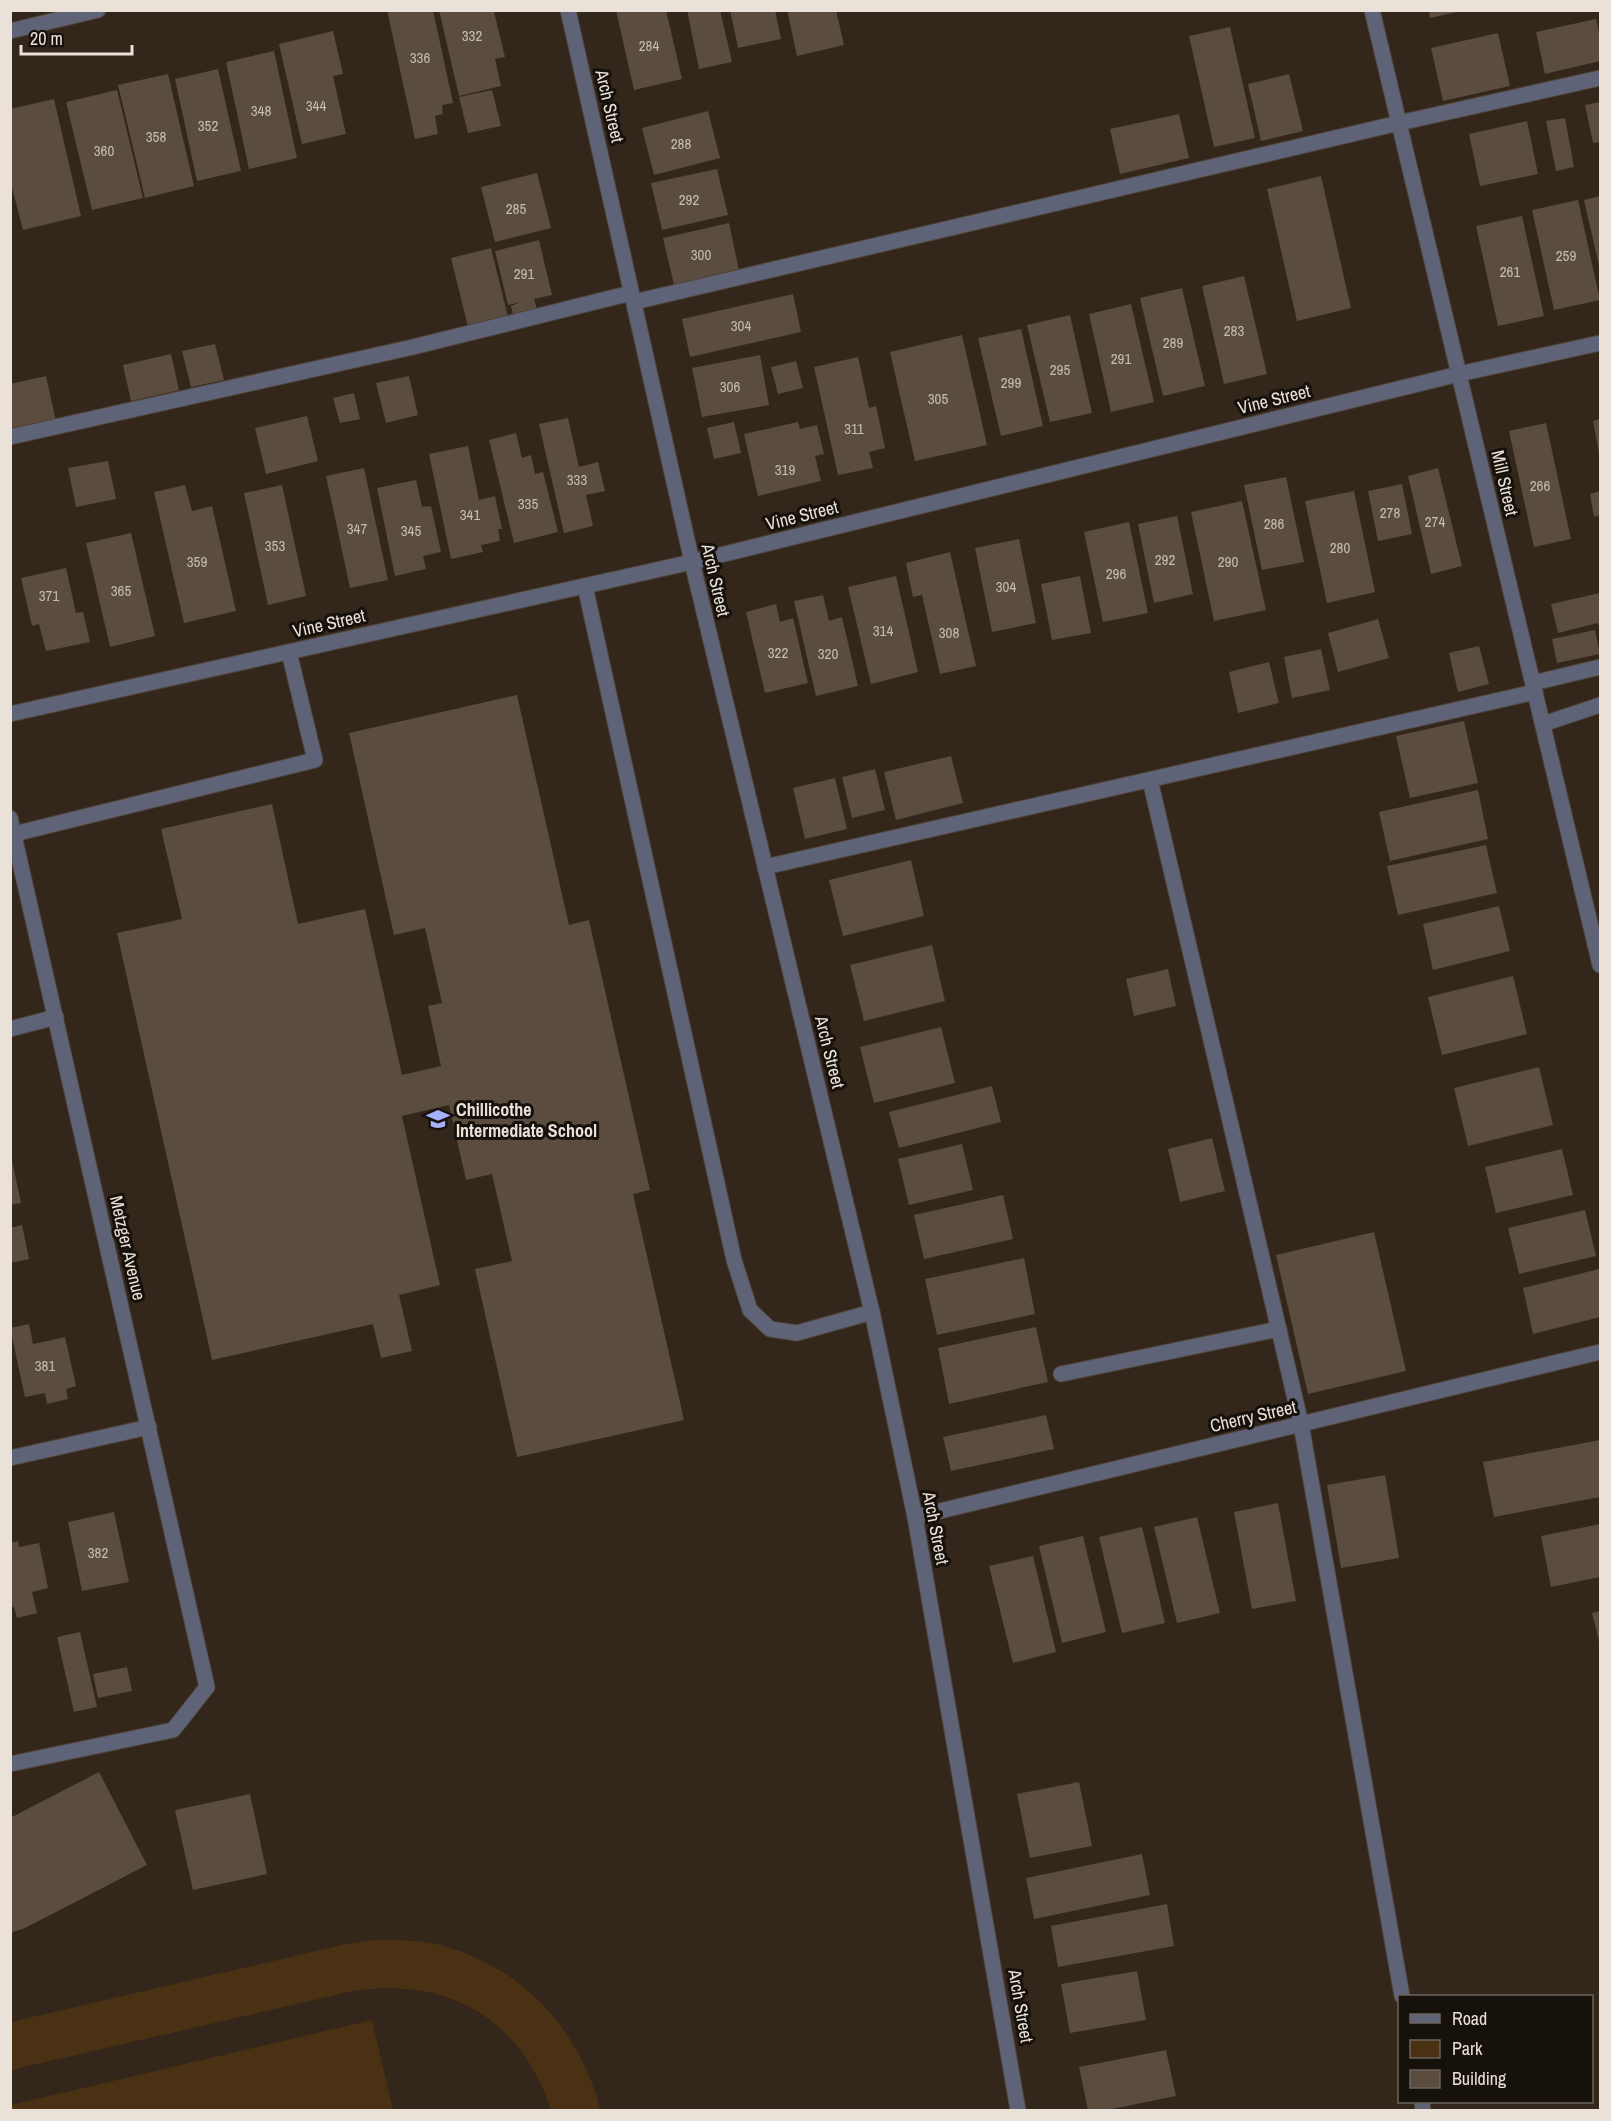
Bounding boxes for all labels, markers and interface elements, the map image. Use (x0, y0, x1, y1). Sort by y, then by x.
scale bar (21, 18, 132, 56)
house number: 332 (462, 25, 482, 46)
text: 20 m (30, 26, 63, 51)
house number: 284 (639, 35, 659, 56)
house number: 336 (410, 47, 430, 68)
street label: Arch Street (589, 66, 630, 145)
house number: 344 (306, 95, 326, 116)
house number: 348 (251, 100, 271, 121)
house number: 352 (198, 115, 218, 136)
house number: 358 (146, 126, 166, 147)
house number: 288 (671, 133, 691, 154)
house number: 360 (94, 140, 114, 161)
house number: 292 (679, 189, 699, 210)
house number: 285 (506, 198, 526, 219)
house number: 300 (691, 244, 711, 265)
house number: 259 (1556, 245, 1576, 266)
house number: 261 (1500, 261, 1520, 282)
house number: 291 (514, 263, 534, 284)
house number: 304 (731, 315, 751, 336)
house number: 283 (1224, 320, 1244, 341)
house number: 289 (1163, 332, 1183, 353)
house number: 291 (1111, 348, 1131, 369)
house number: 295 (1050, 359, 1070, 380)
house number: 299 (1001, 372, 1021, 393)
house number: 306 (720, 376, 740, 397)
street label: Vine Street (1235, 378, 1313, 420)
house number: 305 (928, 388, 948, 409)
house number: 311 (844, 418, 864, 439)
street label: Mill Street (1485, 448, 1525, 518)
house number: 319 (775, 459, 795, 480)
house number: 333 (567, 469, 587, 490)
house number: 266 (1530, 475, 1550, 496)
house number: 335 (518, 493, 538, 514)
street label: Vine Street (763, 494, 841, 536)
house number: 278 (1380, 502, 1400, 523)
house number: 341 (460, 504, 480, 525)
house number: 274 (1425, 511, 1445, 532)
house number: 286 (1264, 513, 1284, 534)
house number: 347 (347, 518, 367, 539)
house number: 345 (401, 520, 421, 541)
house number: 353 (265, 535, 285, 556)
house number: 280 (1330, 537, 1350, 558)
street label: Arch Street (695, 540, 736, 619)
house number: 292 (1155, 549, 1175, 570)
house number: 359 (187, 551, 207, 572)
house number: 290 (1218, 551, 1238, 572)
house number: 296 (1106, 563, 1126, 584)
house number: 304 (996, 576, 1016, 597)
house number: 365 (111, 580, 131, 601)
house number: 371 (39, 585, 59, 606)
street label: Vine Street (290, 603, 368, 643)
house number: 314 (873, 620, 893, 641)
house number: 308 (939, 622, 959, 643)
house number: 322 (768, 642, 788, 663)
house number: 320 (818, 643, 838, 664)
street label: Arch Street (809, 1012, 851, 1091)
place label: Chillicothe Intermediate School (456, 1097, 597, 1143)
school or university icon: Chillicothe Intermediate School (425, 1106, 451, 1132)
street label: Metzger Avenue (104, 1193, 152, 1303)
house number: 381 (35, 1355, 55, 1376)
street label: Cherry Street (1207, 1394, 1299, 1438)
street label: Arch Street (916, 1488, 955, 1567)
house number: 382 (88, 1542, 108, 1563)
street label: Arch Street (1002, 1966, 1040, 2045)
legend (1398, 1995, 1593, 2103)
text: Road (1452, 2006, 1487, 2031)
text: Park (1452, 2036, 1483, 2061)
text: Building (1452, 2066, 1507, 2091)

